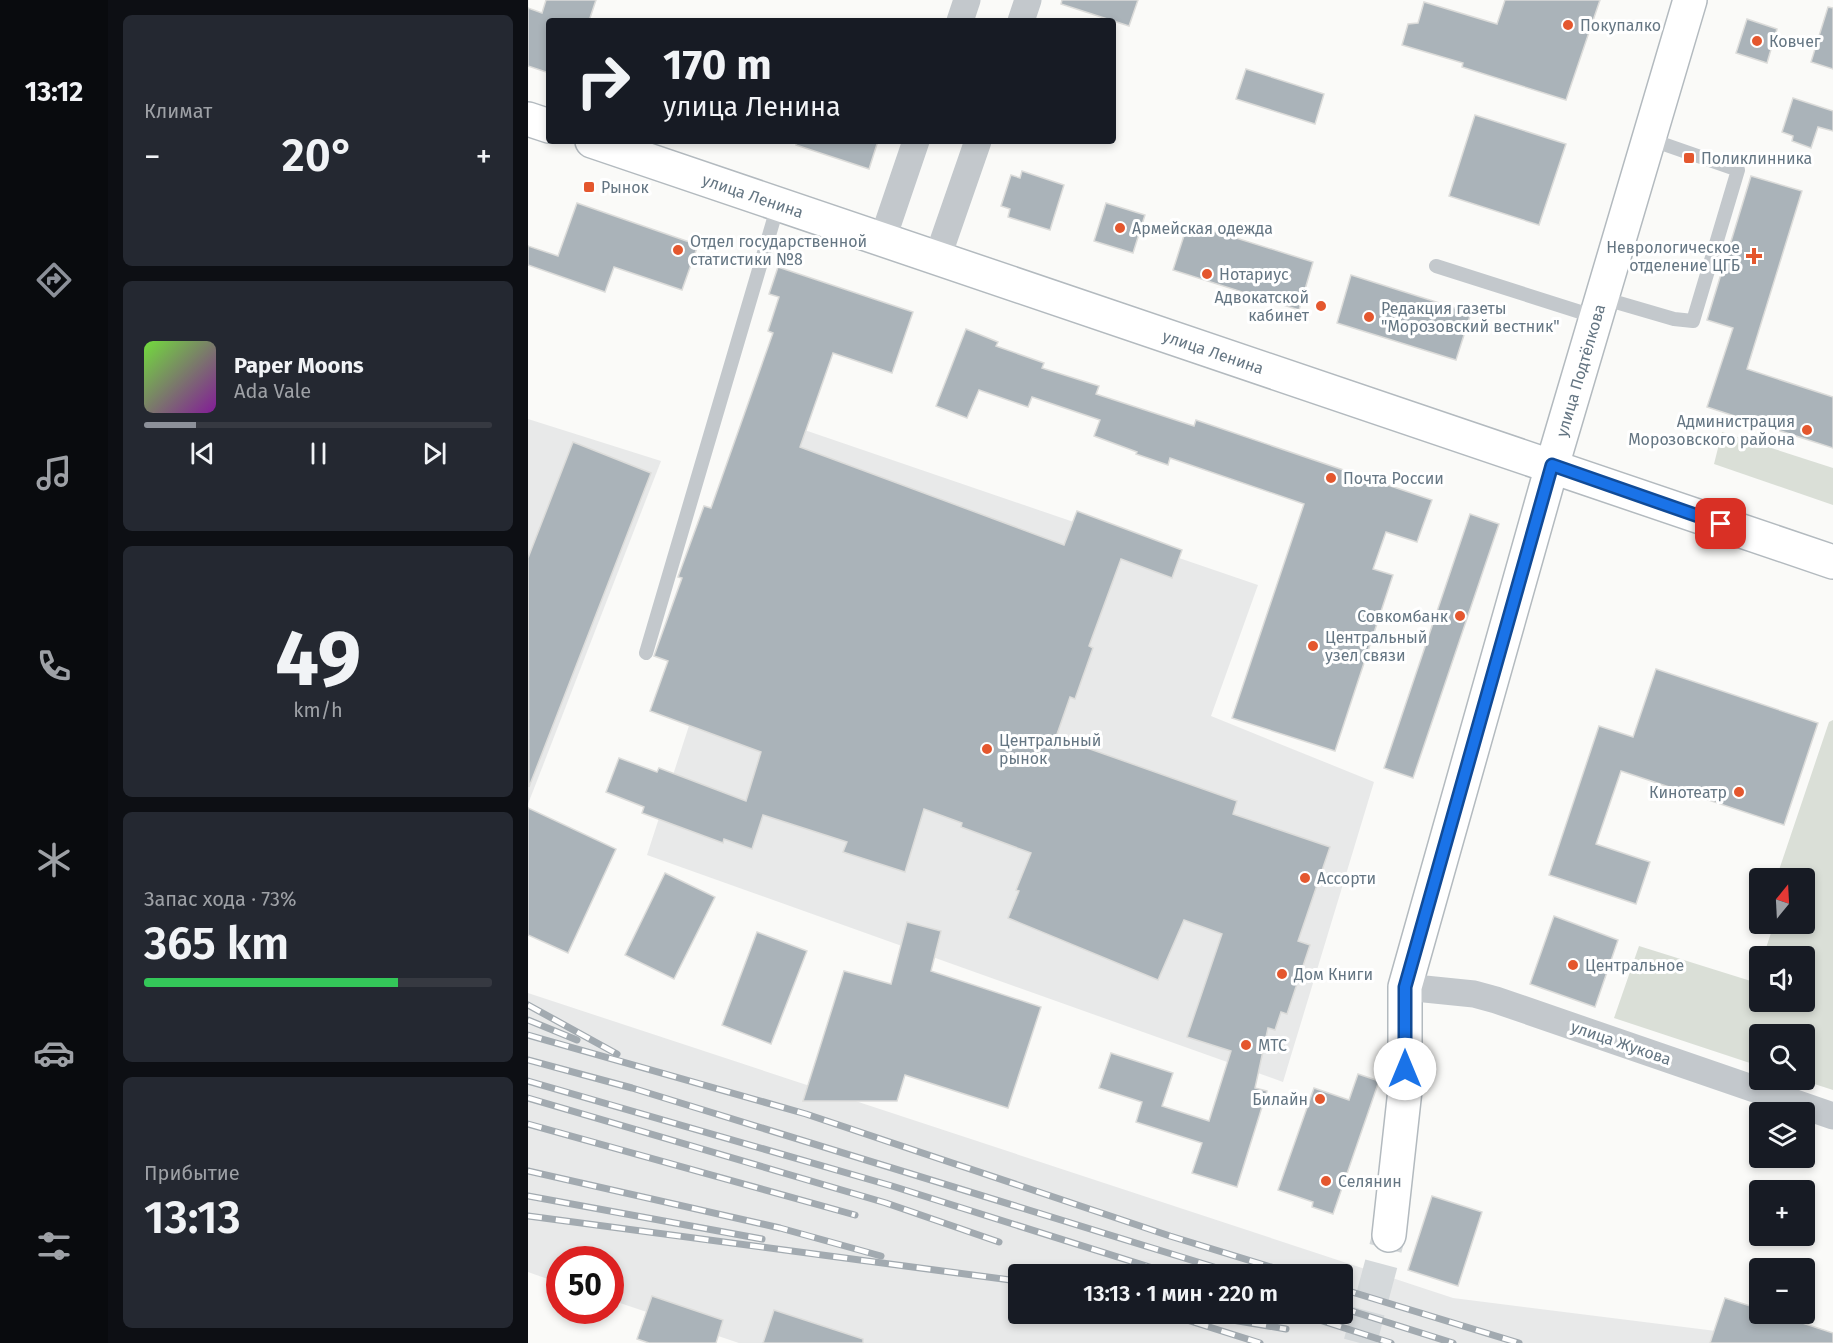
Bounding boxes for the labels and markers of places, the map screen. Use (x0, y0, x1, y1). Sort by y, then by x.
place label: Покупалко (1580, 16, 1661, 35)
marker: Покупалко (1561, 18, 1575, 32)
place label: Ковчег (1769, 32, 1821, 51)
marker: Ковчег (1750, 34, 1764, 48)
place label: Поликлинника (1701, 149, 1812, 168)
marker: Поликлинника (1682, 151, 1696, 165)
place label: Рынок (601, 178, 650, 197)
marker: Рынок (582, 180, 596, 194)
place label: Армейская одежда (1132, 219, 1273, 238)
marker: Армейская одежда (1113, 221, 1127, 235)
place label: Отдел государственной статистики №8 (690, 232, 867, 269)
place label: Неврологическое отделение ЦГБ (1606, 238, 1740, 275)
marker: Отдел государственной статистики №8 (671, 243, 685, 257)
marker: Неврологическое отделение ЦГБ (1745, 247, 1763, 265)
place label: Нотариус (1219, 265, 1289, 284)
marker: Нотариус (1200, 267, 1214, 281)
place label: Адвокатской кабинет (1215, 288, 1310, 325)
marker: Адвокатской кабинет (1314, 299, 1328, 313)
place label: Редакция газеты "Морозовский вестник" (1381, 299, 1560, 336)
marker: Редакция газеты "Морозовский вестник" (1362, 310, 1376, 324)
place label: Администрация Морозовского района (1628, 412, 1795, 449)
marker: Администрация Морозовского района (1800, 423, 1814, 437)
place label: Почта России (1343, 469, 1444, 488)
marker: Почта России (1324, 471, 1338, 485)
pin (1695, 498, 1746, 549)
place label: Совкомбанк (1357, 607, 1449, 626)
marker: Совкомбанк (1453, 609, 1467, 623)
place label: Центральный узел связи (1325, 628, 1427, 665)
marker: Центральный узел связи (1306, 639, 1320, 653)
place label: Центральный рынок (999, 731, 1101, 768)
marker: Центральный рынок (980, 742, 994, 756)
place label: Кинотеатр (1649, 783, 1727, 802)
marker: Кинотеатр (1732, 785, 1746, 799)
place label: Ассорти (1317, 869, 1376, 888)
marker: Ассорти (1298, 871, 1312, 885)
place label: Центральное (1585, 956, 1684, 975)
marker: Центральное (1566, 958, 1580, 972)
place label: Дом Книги (1293, 965, 1373, 984)
marker: Дом Книги (1275, 967, 1289, 981)
place label: МТС (1258, 1036, 1287, 1055)
marker: МТС (1239, 1038, 1253, 1052)
place label: Билайн (1252, 1090, 1308, 1109)
marker: Билайн (1313, 1092, 1327, 1106)
place label: Селянин (1338, 1172, 1402, 1191)
marker: Селянин (1319, 1174, 1333, 1188)

